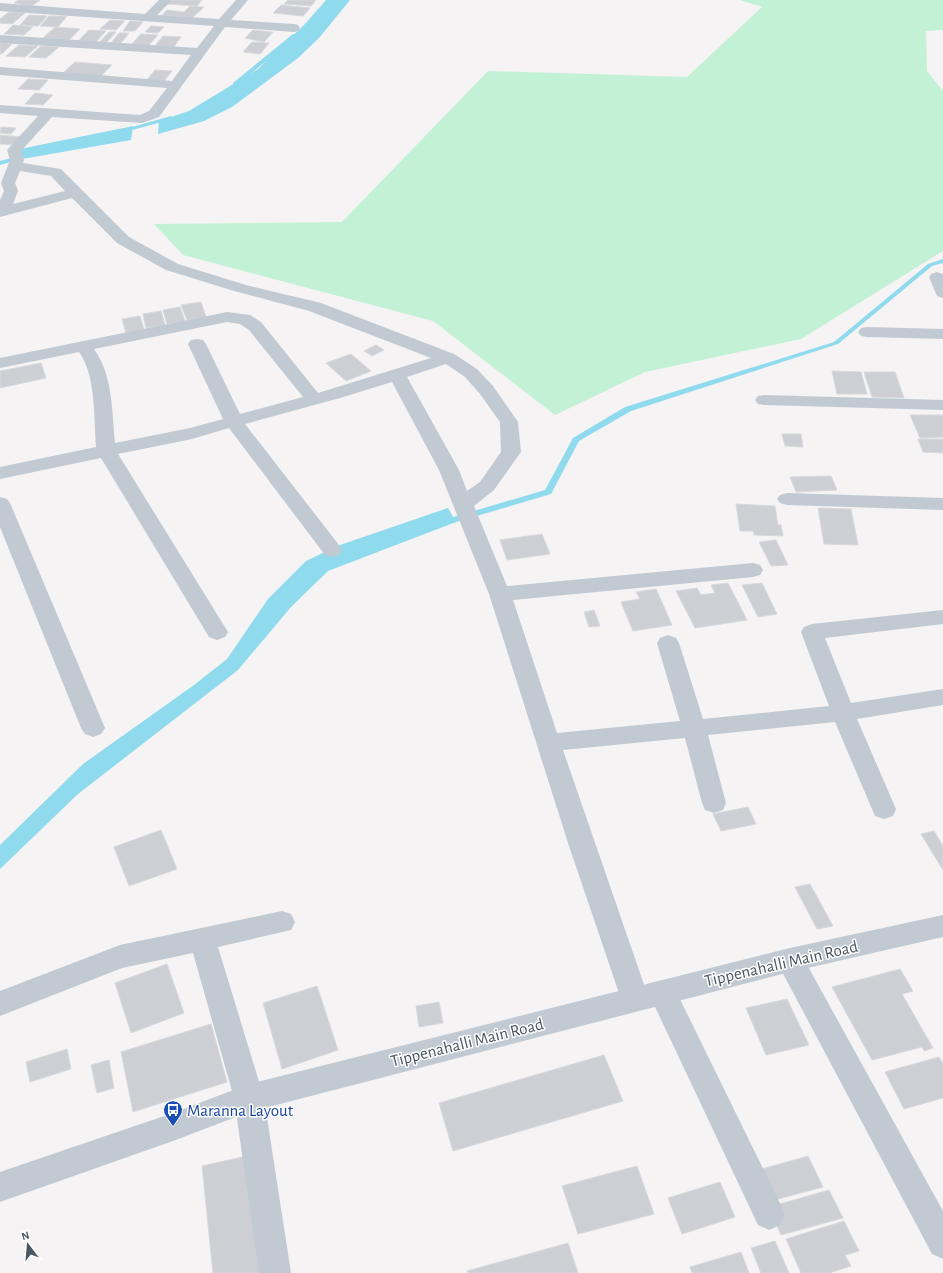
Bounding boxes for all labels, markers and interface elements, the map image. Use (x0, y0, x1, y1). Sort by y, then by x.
street label: Tippenahalli Main Road (703, 938, 860, 989)
street label: Tippenahalli Main Road (389, 1015, 545, 1070)
bus stop icon: Maranna Layout (162, 1099, 184, 1127)
place label: Maranna Layout (187, 1102, 294, 1120)
north arrow (8, 1225, 48, 1265)
text: N (20, 1230, 31, 1242)

